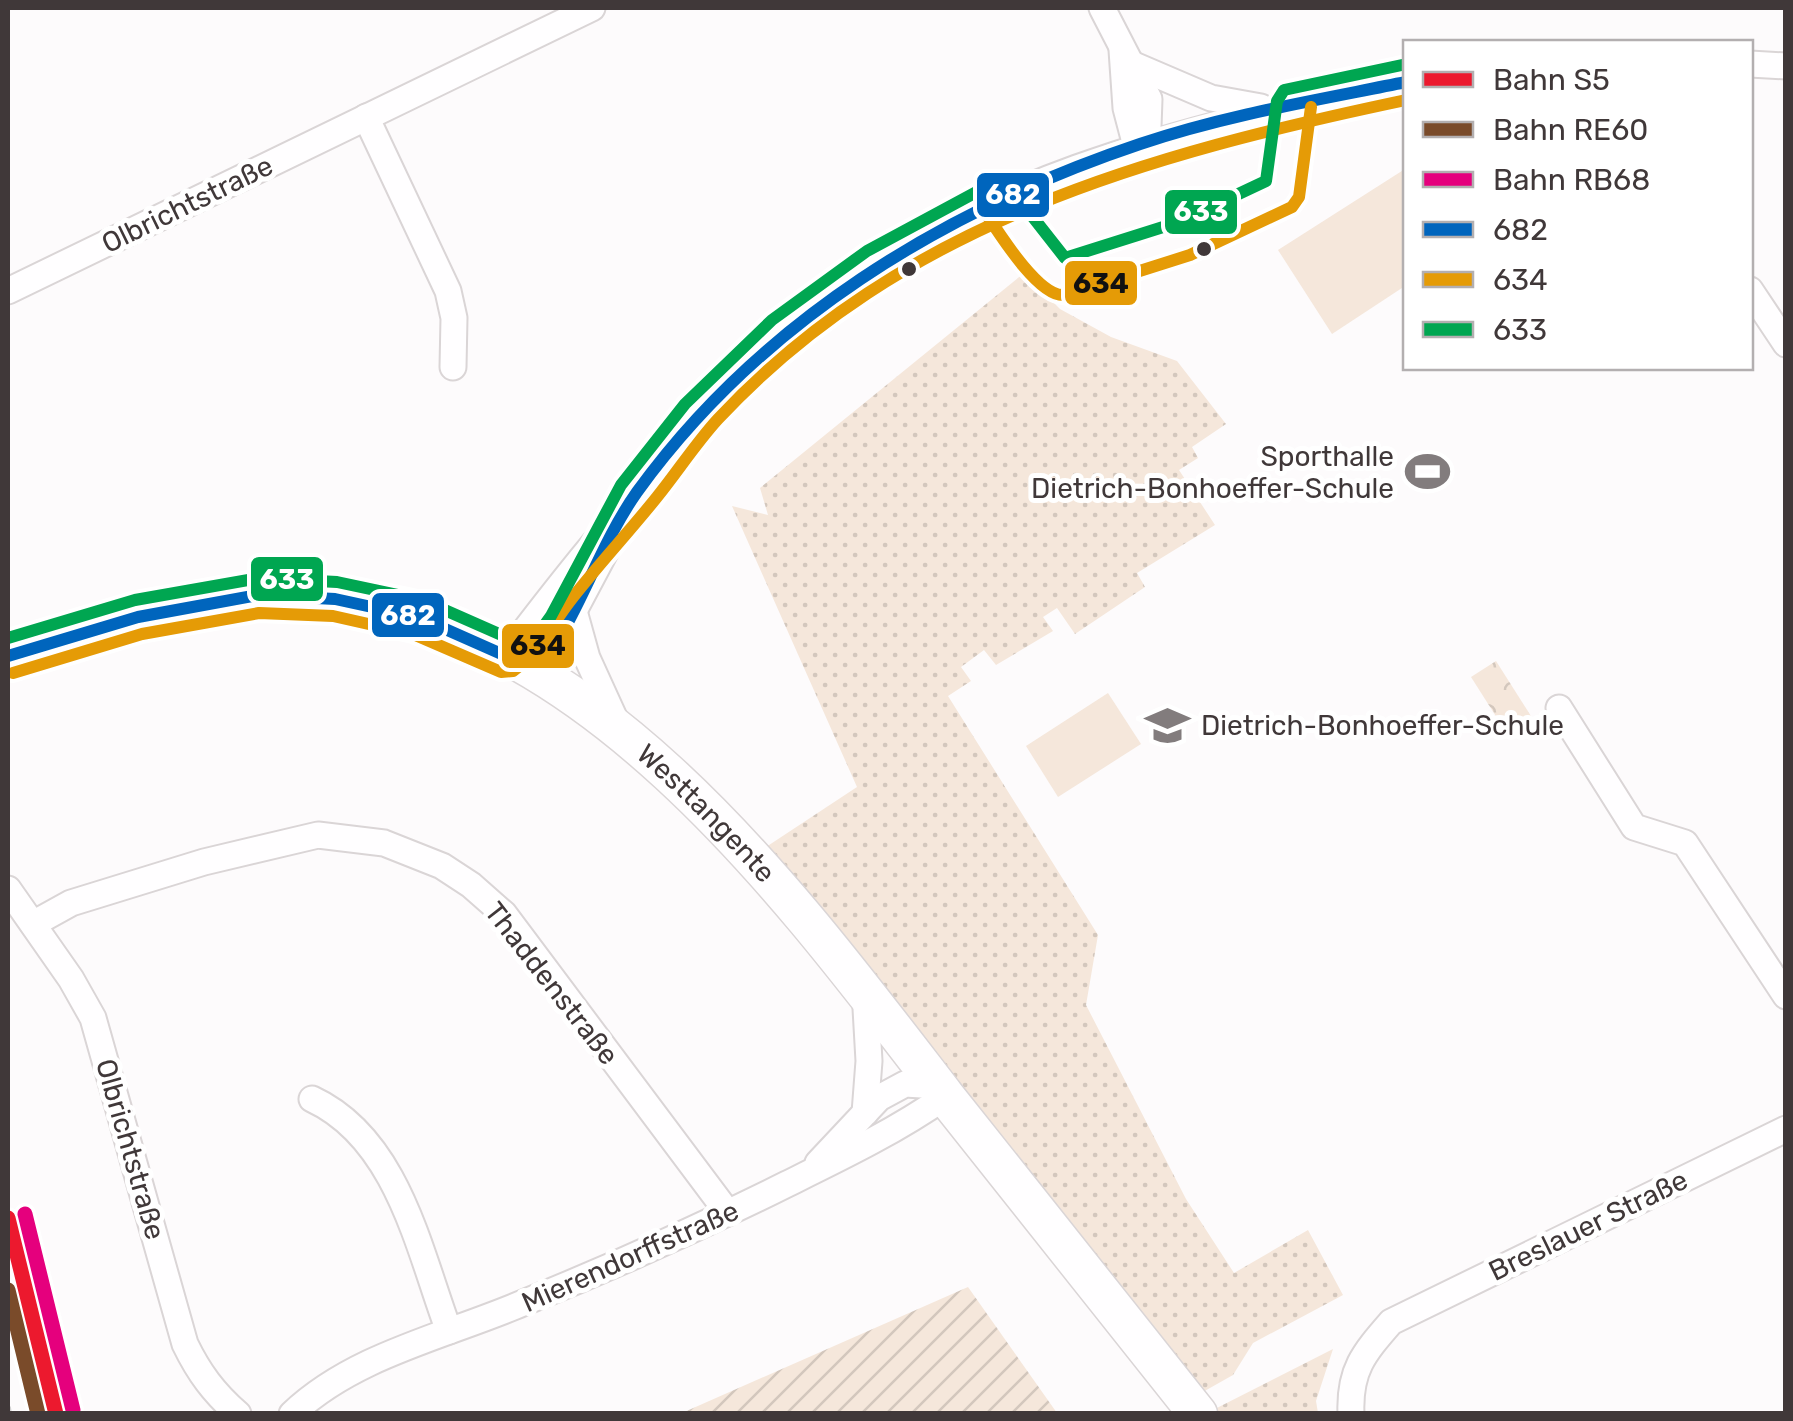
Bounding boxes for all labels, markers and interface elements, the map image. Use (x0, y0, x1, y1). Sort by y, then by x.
legend (1403, 40, 1753, 370)
text: Bahn S5 (1493, 62, 1610, 98)
text: Bahn RE60 (1493, 112, 1648, 148)
street label: Olbrichtstraße (96, 149, 278, 260)
text: Bahn RB68 (1493, 162, 1650, 198)
line badge: 682 (975, 171, 1051, 219)
text: 682 (985, 178, 1041, 211)
line badge: 633 (1163, 188, 1239, 236)
text: 633 (1173, 195, 1229, 228)
text: 682 (1493, 212, 1548, 248)
unlabelled marker (1194, 239, 1214, 259)
unlabelled marker (899, 259, 919, 279)
line badge: 634 (1063, 259, 1139, 307)
text: 634 (1493, 262, 1548, 298)
text: 634 (1073, 267, 1129, 300)
text: 633 (1493, 312, 1547, 348)
place label: Sporthalle Dietrich-Bonhoeffer-Schule (1031, 440, 1394, 505)
sports icon: Sporthalle Dietrich-Bonhoeffer-Schule (1403, 448, 1451, 496)
line badge: 633 (249, 555, 325, 603)
text: 633 (259, 563, 315, 596)
line badge: 682 (370, 591, 446, 639)
text: 682 (380, 599, 436, 632)
line badge: 634 (500, 622, 576, 670)
text: 634 (510, 629, 566, 662)
school or university icon: Dietrich-Bonhoeffer-Schule (1144, 701, 1192, 749)
place label: Dietrich-Bonhoeffer-Schule (1201, 709, 1564, 742)
street label: Westtangente (630, 737, 782, 889)
street label: Thaddenstraße (478, 895, 625, 1071)
street label: Olbrichtstraße (89, 1055, 172, 1243)
street label: Breslauer Straße (1483, 1163, 1693, 1288)
street label: Mierendorffstraße (517, 1194, 744, 1319)

